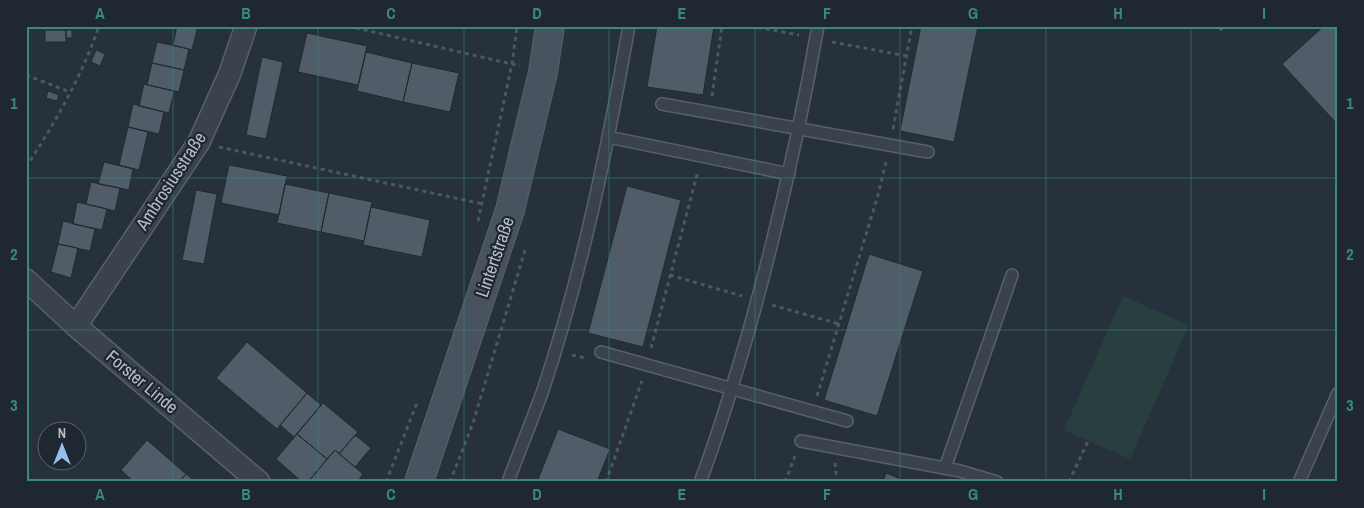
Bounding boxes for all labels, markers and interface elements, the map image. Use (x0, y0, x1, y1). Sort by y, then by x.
text: A (95, 2, 105, 24)
text: B (241, 2, 251, 24)
text: C (386, 2, 396, 24)
text: D (532, 2, 542, 24)
text: E (678, 2, 687, 24)
text: F (823, 2, 831, 24)
text: G (968, 2, 978, 24)
text: H (1113, 2, 1123, 24)
text: I (1262, 2, 1266, 24)
text: 1 (10, 92, 18, 114)
text: 1 (1346, 92, 1354, 114)
street label: Ambrosiusstraße (129, 127, 212, 235)
street label: Lintertstraße (469, 213, 520, 300)
text: 2 (10, 243, 18, 265)
text: 2 (1346, 243, 1354, 265)
street label: Forster Linde (101, 344, 184, 419)
text: 3 (10, 394, 18, 416)
text: 3 (1346, 394, 1354, 416)
north arrow (38, 420, 88, 470)
text: N (58, 424, 66, 442)
text: A (95, 483, 105, 505)
text: B (241, 483, 251, 505)
text: C (386, 483, 396, 505)
text: D (532, 483, 542, 505)
text: E (678, 483, 687, 505)
text: F (823, 483, 831, 505)
text: G (968, 483, 978, 505)
text: H (1113, 483, 1123, 505)
text: I (1262, 483, 1266, 505)

